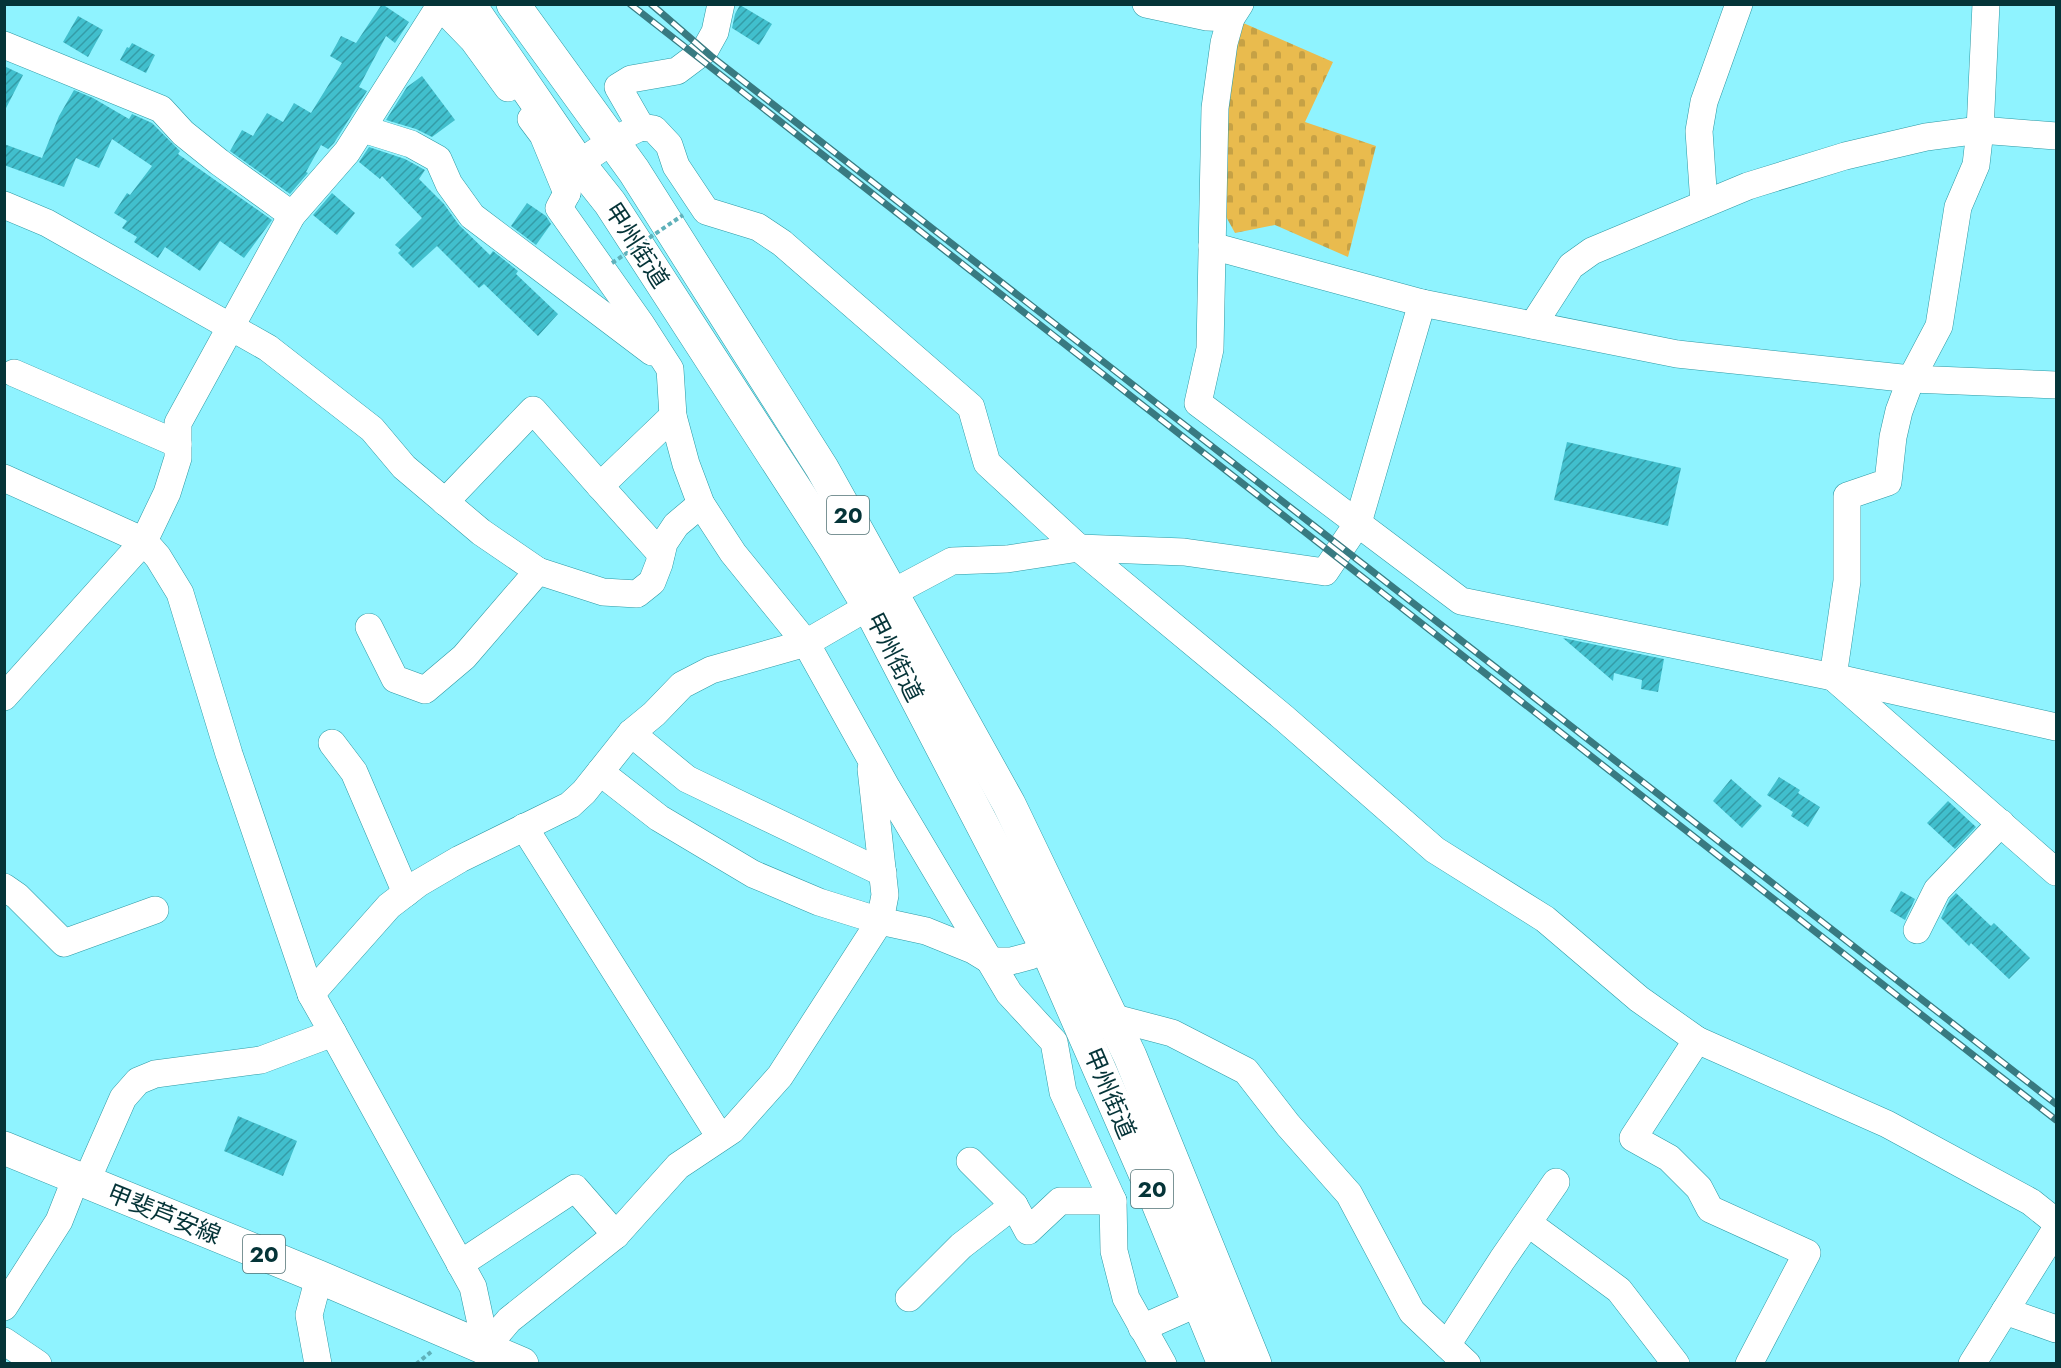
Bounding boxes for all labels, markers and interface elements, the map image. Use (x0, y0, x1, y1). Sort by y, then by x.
street label: 甲州街道 (596, 195, 678, 295)
road number: 20 (827, 496, 869, 534)
street label: 甲州街道 (858, 606, 932, 708)
street label: 甲州街道 (1075, 1042, 1145, 1144)
road number: 20 (1131, 1170, 1173, 1208)
street label: 甲斐芦安線 (102, 1175, 226, 1253)
road number: 20 (243, 1235, 285, 1273)

